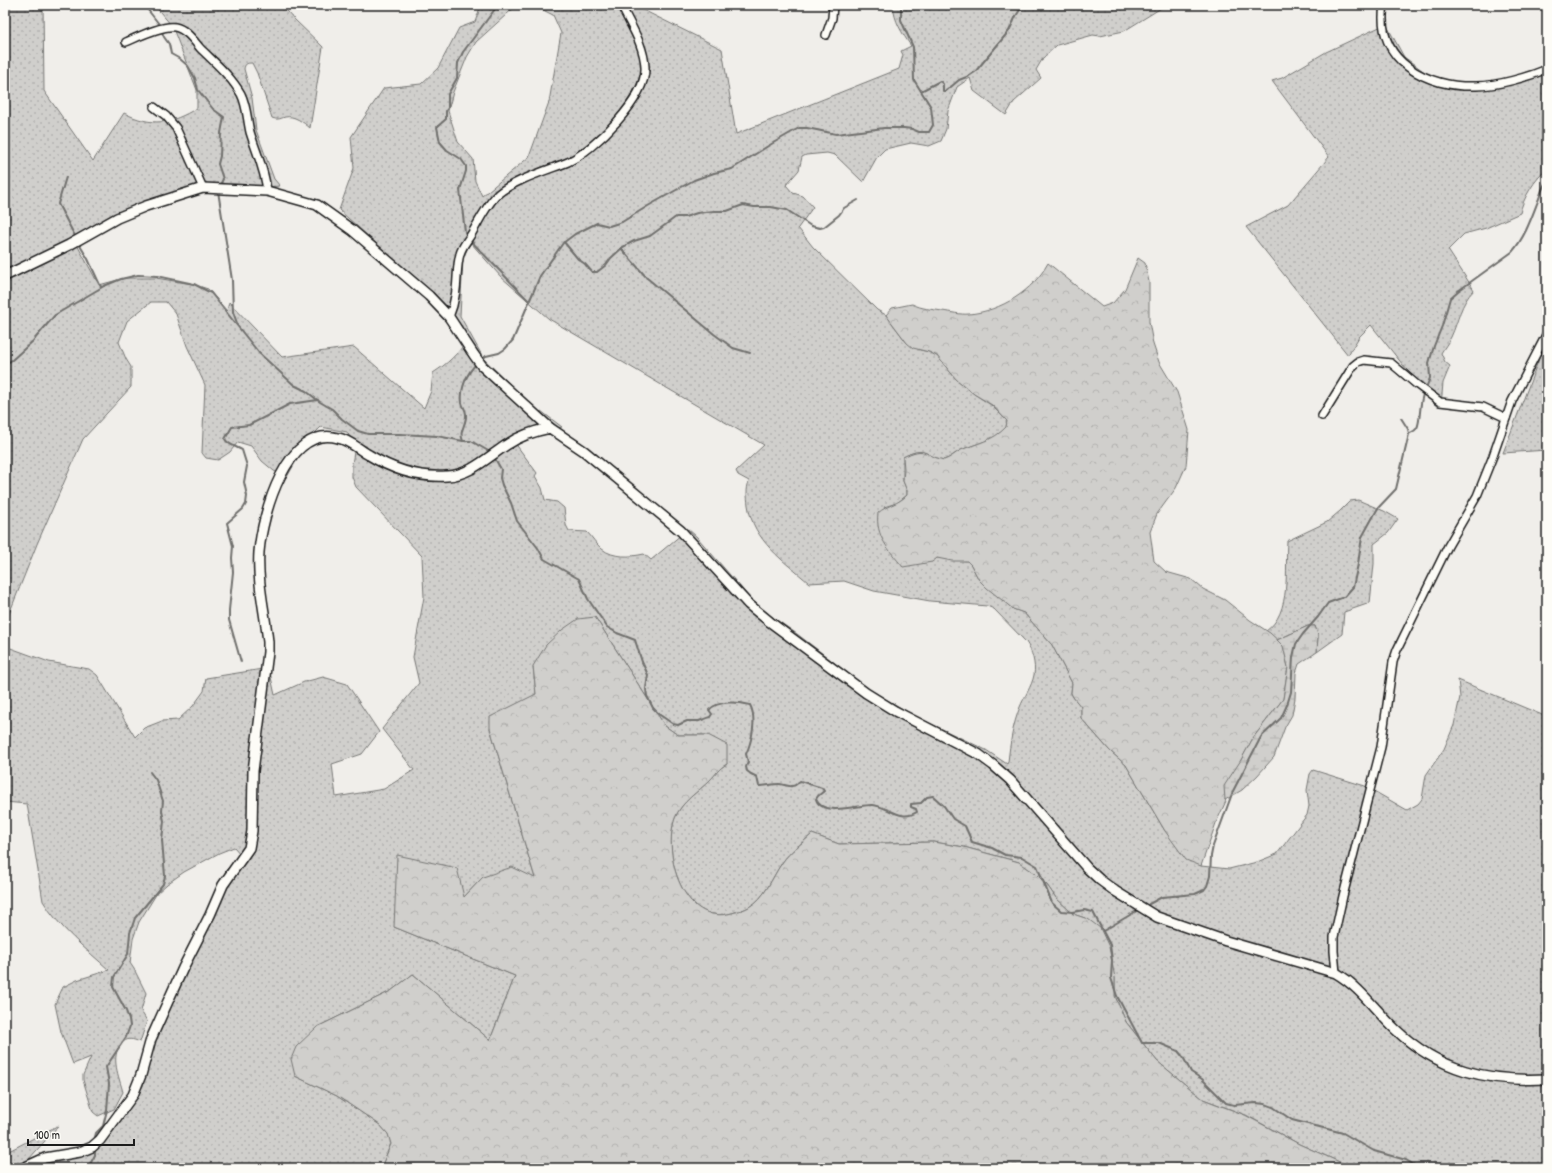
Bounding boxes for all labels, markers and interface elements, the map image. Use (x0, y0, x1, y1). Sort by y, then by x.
scale bar (28, 1121, 134, 1147)
text: 100 m (34, 1126, 60, 1143)

